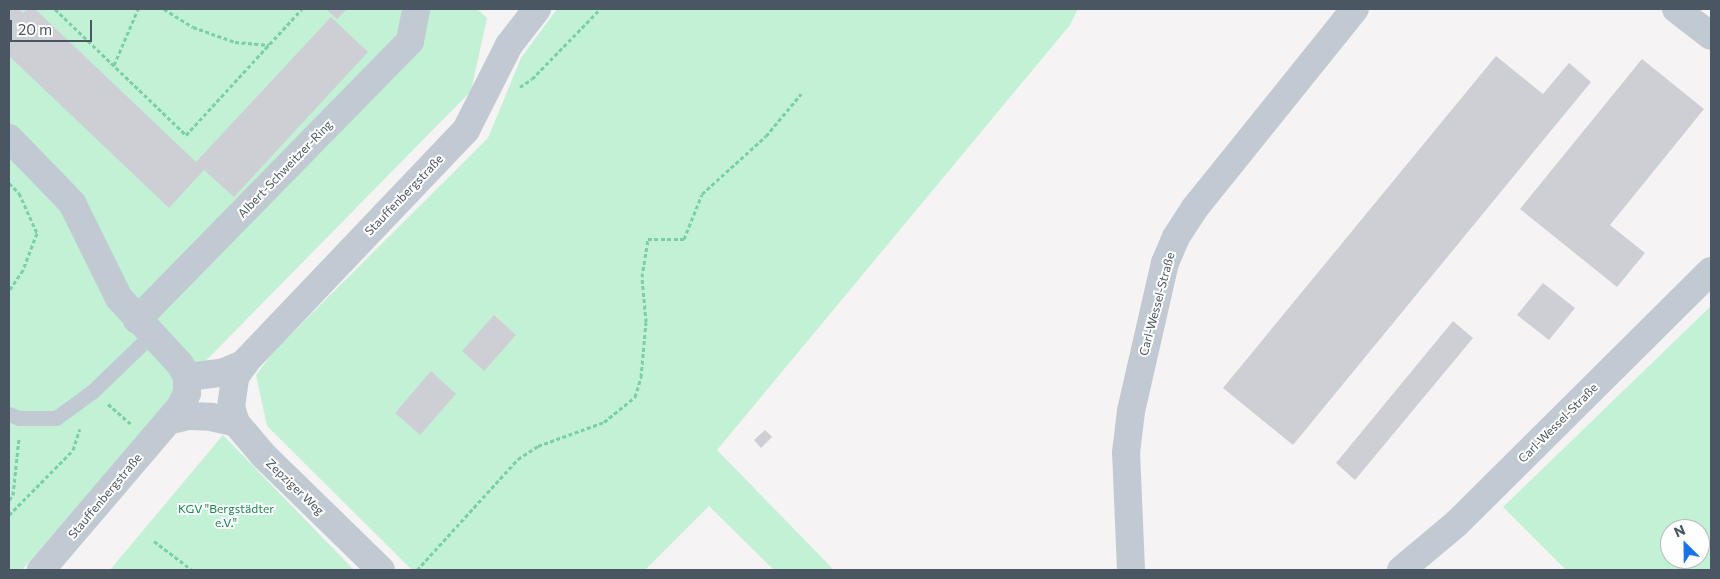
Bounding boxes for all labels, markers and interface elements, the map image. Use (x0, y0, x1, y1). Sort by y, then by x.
scale bar (12, 10, 95, 42)
text: 20 m (18, 20, 52, 38)
street label: Albert-Schweitzer-Ring (235, 117, 335, 221)
street label: Stauffenbergstraße (362, 152, 446, 238)
street label: Carl-Wessel-Straße (1136, 251, 1178, 357)
street label: Carl-Wessel-Straße (1515, 380, 1601, 466)
street label: Stauffenbergstraße (65, 451, 145, 541)
street label: Zepziger Weg (263, 456, 327, 518)
park label: KGV "Bergstädter e.V." (178, 502, 274, 530)
north arrow (1660, 519, 1710, 569)
text: N (1671, 521, 1687, 541)

